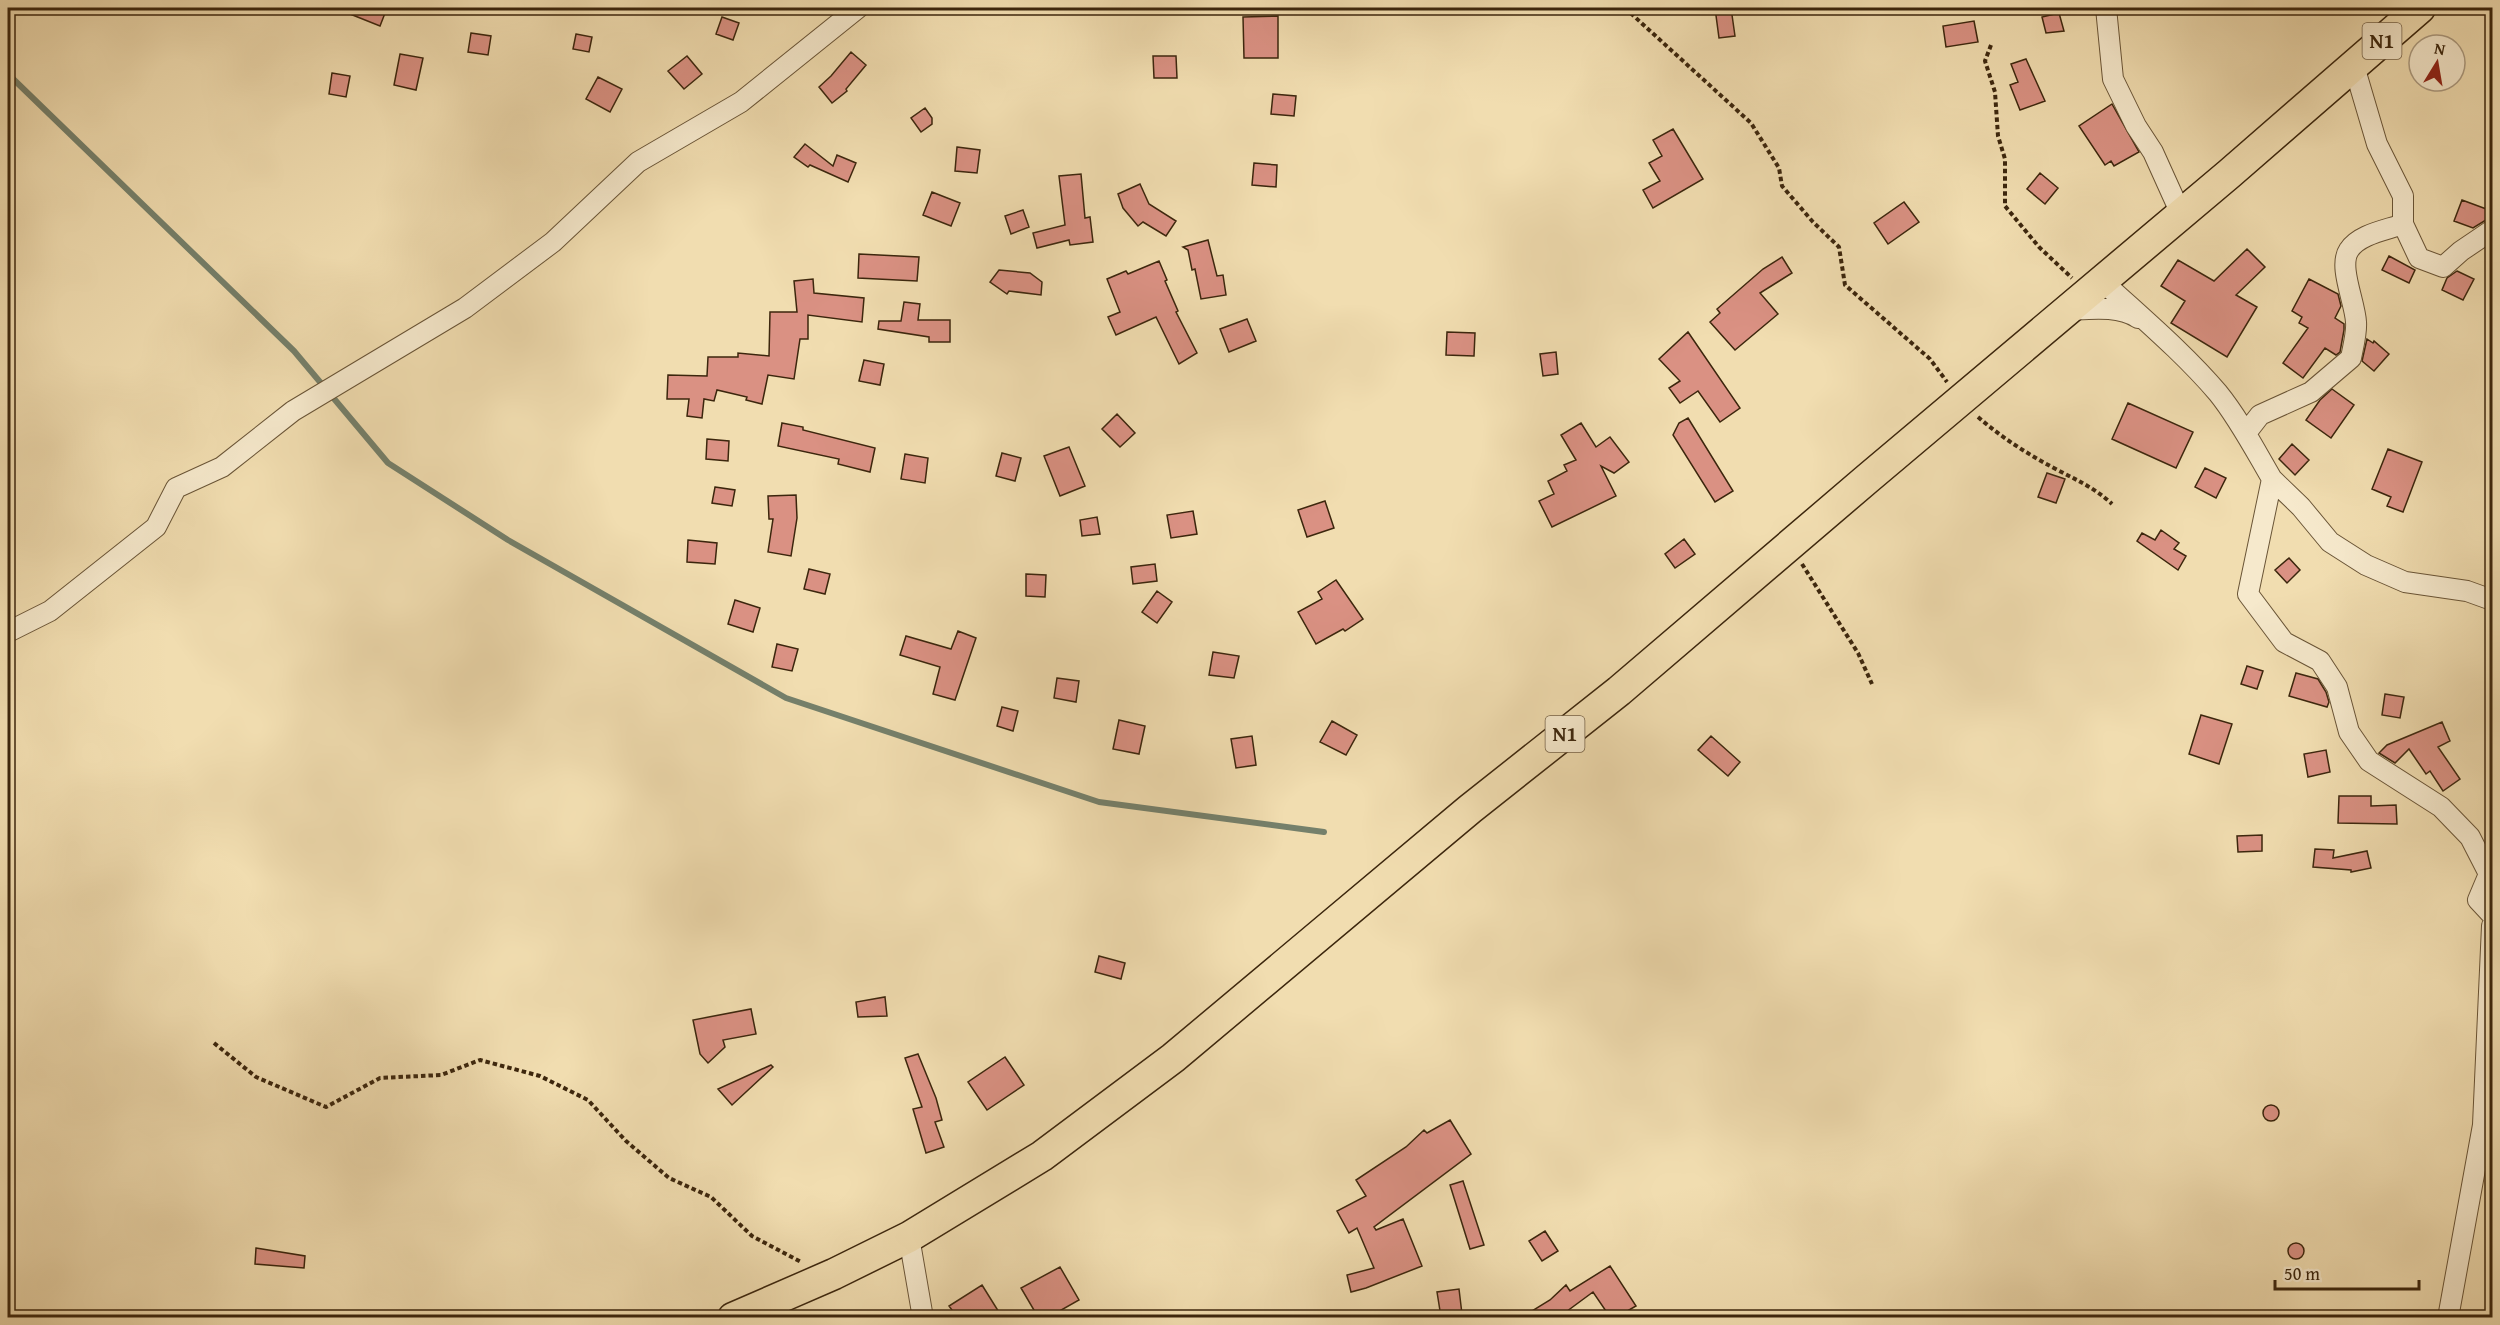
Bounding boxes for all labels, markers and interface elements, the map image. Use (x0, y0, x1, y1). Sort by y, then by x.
road number: N1 (2362, 23, 2402, 59)
north arrow (2407, 33, 2467, 93)
text: N (2432, 35, 2448, 61)
road number: N1 (1546, 716, 1584, 752)
scale bar (2275, 1253, 2419, 1291)
text: 50 m (2284, 1260, 2320, 1287)

